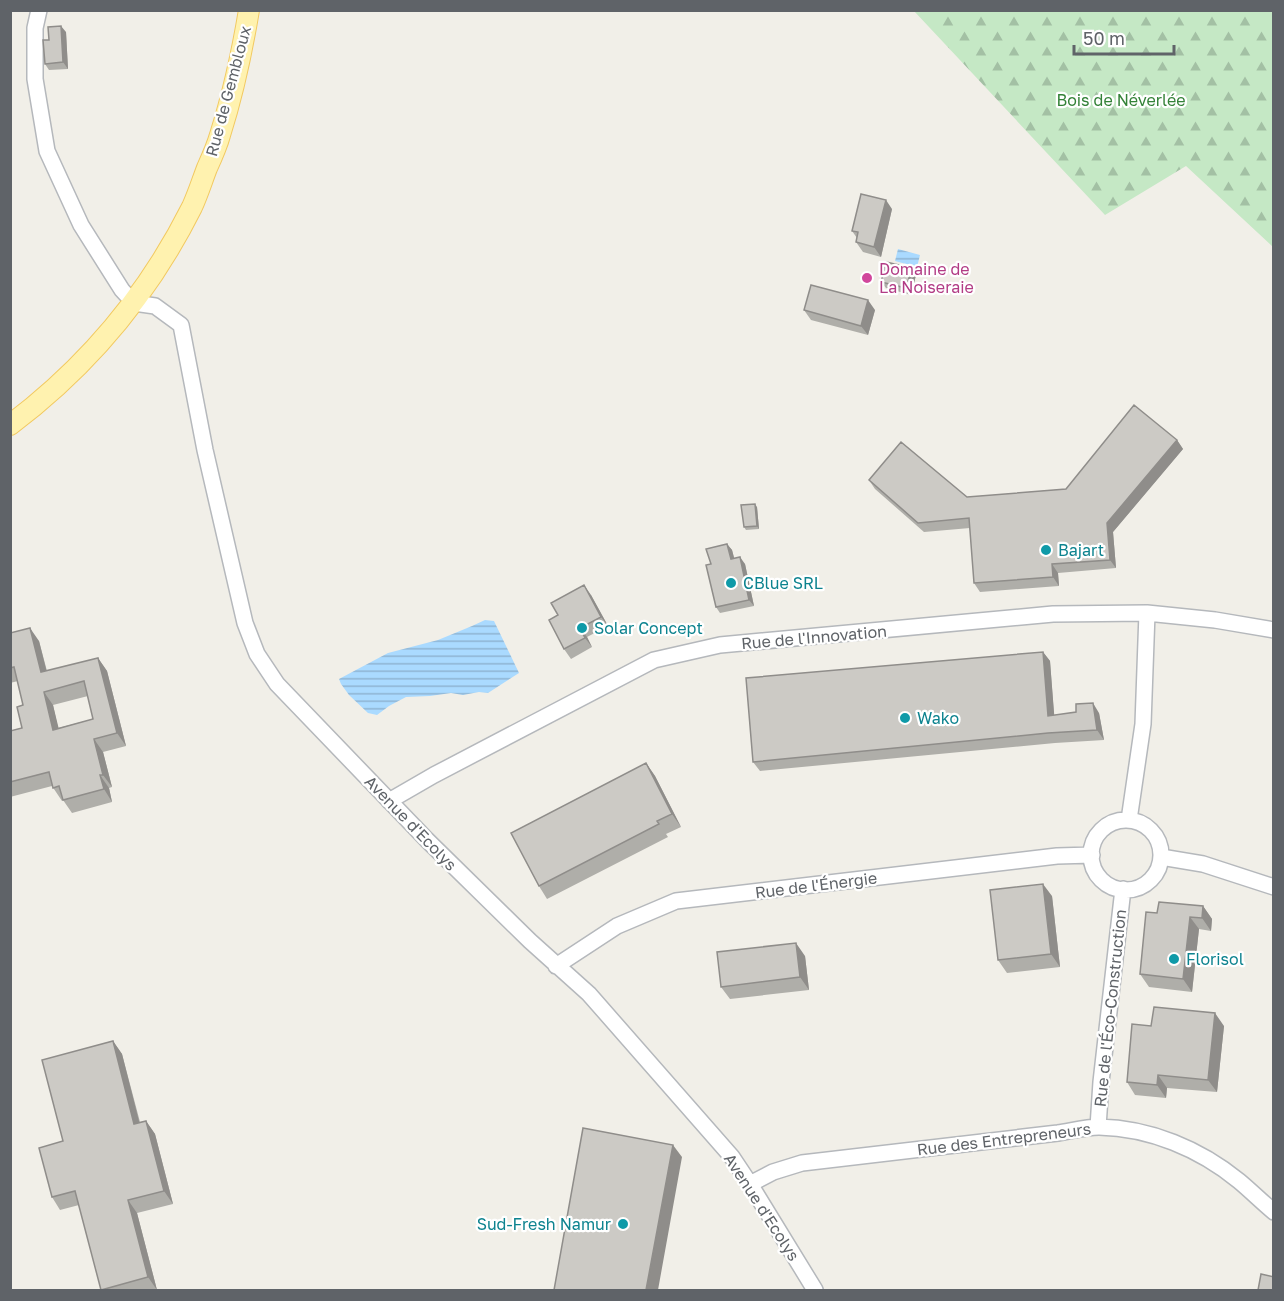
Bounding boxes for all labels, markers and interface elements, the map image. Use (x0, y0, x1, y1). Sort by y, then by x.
scale bar (1074, 18, 1174, 56)
street label: Rue de Gembloux (201, 23, 255, 158)
text: 50 m (1083, 27, 1125, 49)
park label: Bois de Néverlée (1056, 90, 1186, 110)
place label: Domaine de La Noiseraie (879, 259, 974, 297)
marker: Domaine de La Noiseraie (860, 271, 874, 285)
place label: Bajart (1058, 540, 1104, 560)
marker: Bajart (1039, 543, 1053, 557)
place label: CBlue SRL (743, 573, 823, 593)
marker: CBlue SRL (724, 576, 738, 590)
place label: Solar Concept (594, 618, 703, 638)
marker: Solar Concept (575, 621, 589, 635)
street label: Rue de l'Innovation (740, 621, 888, 653)
place label: Wako (917, 708, 959, 728)
marker: Wako (898, 711, 912, 725)
street label: Avenue d'Ecolys (361, 771, 461, 875)
street label: Rue de l'Énergie (754, 868, 878, 902)
street label: Rue de l'Éco-Construction (1090, 908, 1130, 1108)
place label: Florisol (1186, 949, 1244, 969)
marker: Florisol (1167, 952, 1181, 966)
street label: Rue des Entrepreneurs (916, 1118, 1092, 1160)
street label: Avenue d'Ecolys (720, 1150, 804, 1264)
place label: Sud-Fresh Namur (477, 1214, 611, 1234)
marker: Sud-Fresh Namur (616, 1217, 630, 1231)

